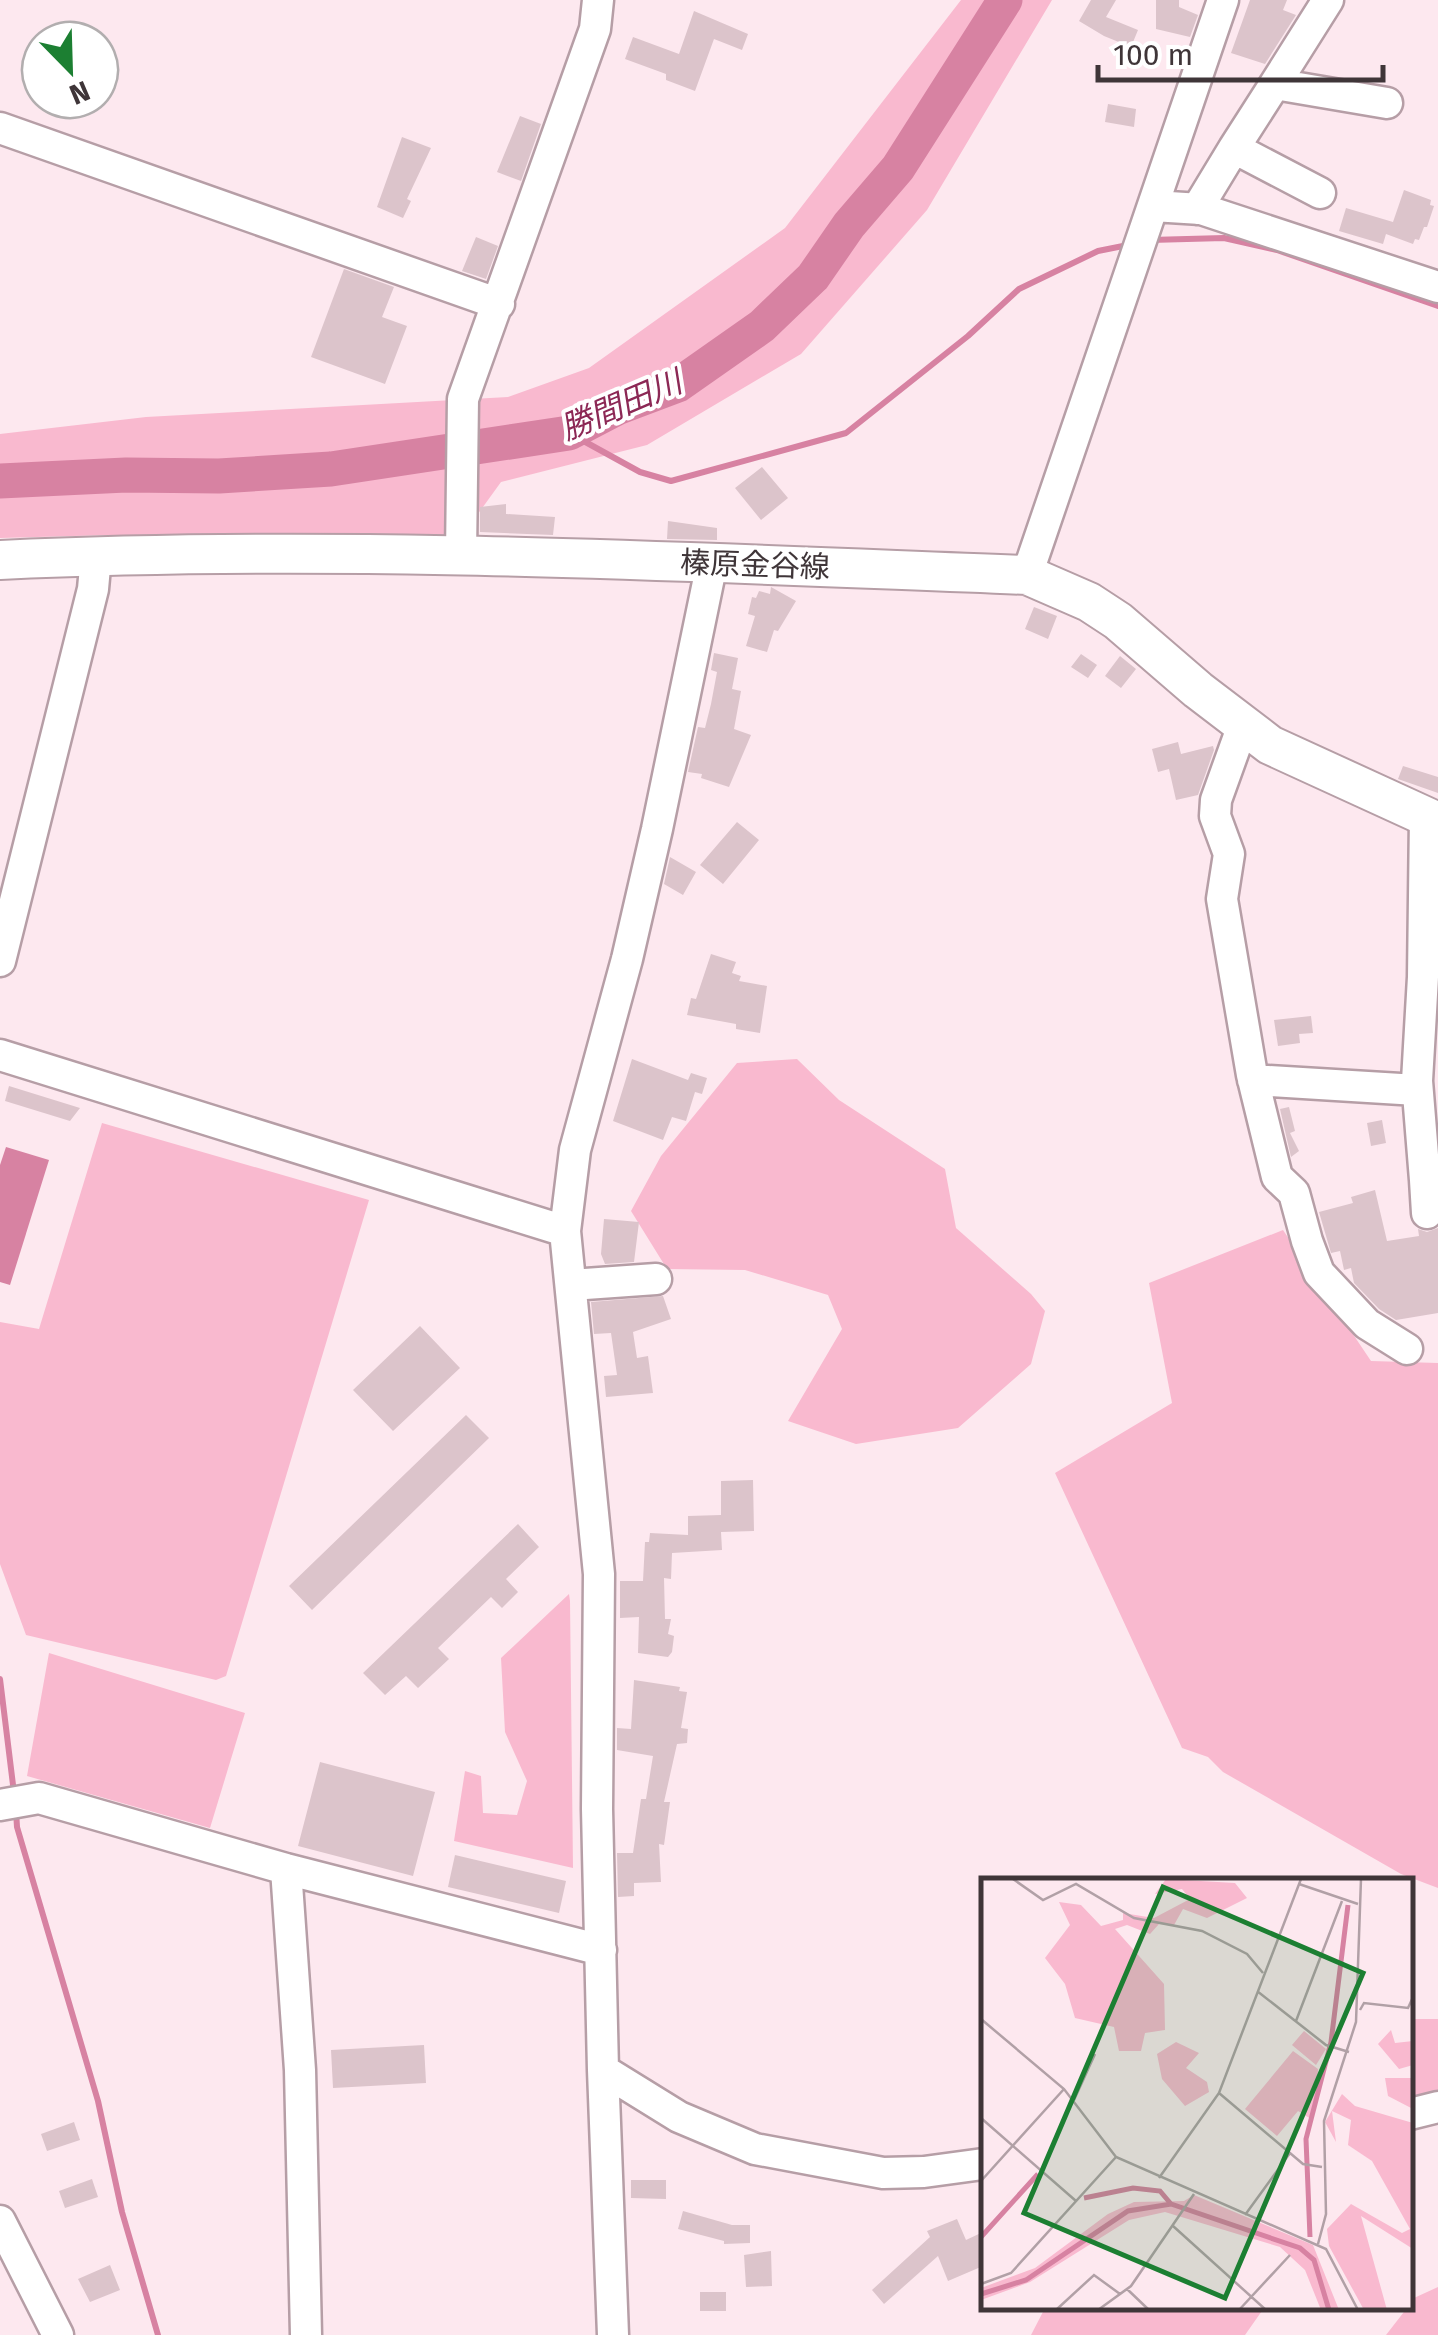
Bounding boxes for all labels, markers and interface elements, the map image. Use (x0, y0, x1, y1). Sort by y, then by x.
north arrow (20, 20, 120, 120)
scale bar (1098, 20, 1383, 82)
text: 100 m (1113, 37, 1193, 73)
text: N (65, 74, 95, 111)
water label: 勝間田川 (555, 361, 690, 447)
street label: 榛原金谷線 (679, 544, 831, 586)
inset map (981, 1878, 1413, 2310)

